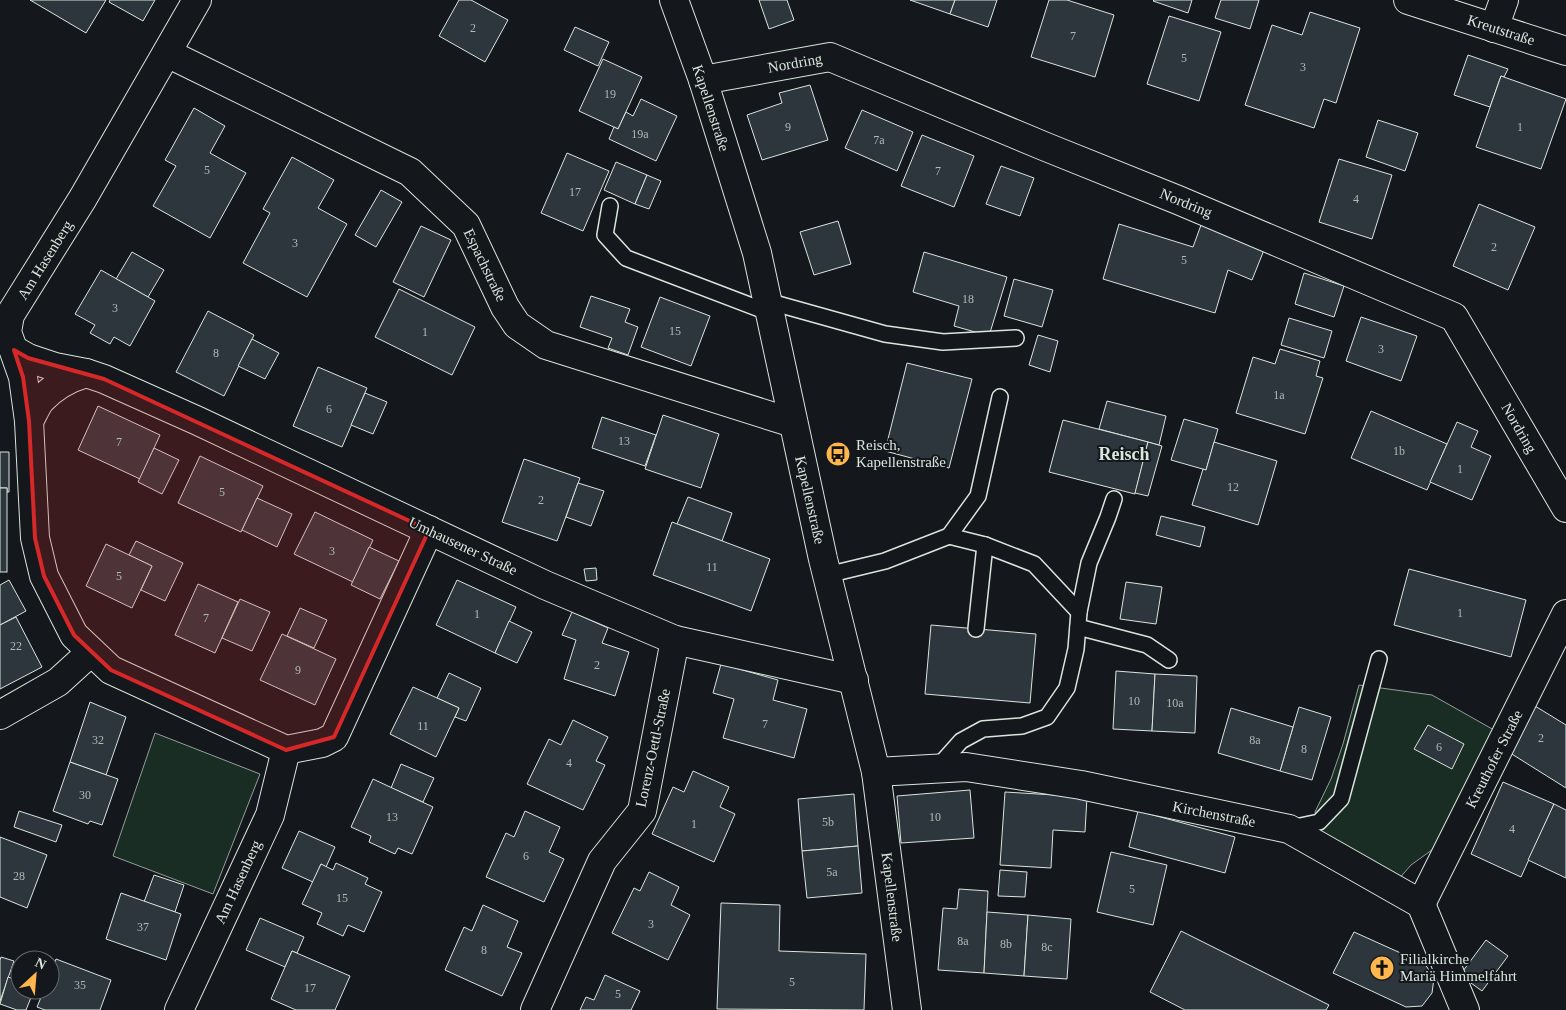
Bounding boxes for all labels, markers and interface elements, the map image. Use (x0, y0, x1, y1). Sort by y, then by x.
street label: Kreutstraße (1465, 12, 1537, 49)
house number: 2 (470, 21, 476, 35)
house number: 7 (1070, 29, 1076, 43)
street label: Nordring (767, 50, 824, 76)
house number: 5 (1181, 51, 1187, 65)
house number: 3 (1300, 60, 1306, 74)
street label: Kapellenstraße (689, 63, 733, 154)
house number: 19 (604, 87, 616, 101)
house number: 9 (785, 120, 791, 134)
house number: 1 (1517, 120, 1523, 134)
house number: 19a (631, 127, 649, 141)
house number: 7a (873, 133, 885, 147)
house number: 5 (204, 163, 210, 177)
house number: 7 (935, 164, 941, 178)
house number: 17 (569, 185, 581, 199)
street label: Nordring (1158, 185, 1215, 221)
house number: 4 (1353, 192, 1359, 206)
street label: Am Hasenberg (14, 217, 76, 302)
street label: Espachstraße (460, 226, 510, 304)
house number: 3 (292, 236, 298, 250)
house number: 2 (1491, 240, 1497, 254)
house number: 5 (1181, 253, 1187, 267)
house number: 18 (962, 292, 974, 306)
house number: 3 (112, 301, 118, 315)
house number: 15 (669, 324, 681, 338)
house number: 1 (422, 325, 428, 339)
house number: 3 (1378, 342, 1384, 356)
house number: 8 (213, 346, 219, 360)
house number: 1a (1273, 388, 1285, 402)
street label: Nordring (1498, 400, 1540, 456)
house number: 6 (326, 402, 332, 416)
house number: 13 (618, 434, 630, 448)
house number: 7 (116, 435, 122, 449)
place label: Reisch, Kapellenstraße (856, 437, 946, 470)
bus stop icon: Reisch, Kapellenstraße (825, 441, 851, 467)
district label: Reisch (1099, 444, 1150, 464)
house number: 1b (1393, 444, 1405, 458)
street label: Kapellenstraße (792, 454, 828, 546)
house number: 1 (1457, 462, 1463, 476)
house number: 12 (1227, 480, 1239, 494)
house number: 5 (219, 485, 225, 499)
house number: 2 (538, 493, 544, 507)
street label: Umhausener Straße (406, 514, 520, 578)
house number: 3 (329, 544, 335, 558)
house number: 11 (706, 560, 718, 574)
house number: 5 (116, 569, 122, 583)
house number: 1 (1457, 606, 1463, 620)
house number: 1 (474, 607, 480, 621)
house number: 7 (203, 611, 209, 625)
house number: 22 (10, 639, 22, 653)
house number: 2 (594, 658, 600, 672)
house number: 9 (295, 663, 301, 677)
street label: Lorenz-Oettl-Straße (633, 687, 673, 809)
house number: 10 (1128, 694, 1140, 708)
house number: 10a (1166, 696, 1184, 710)
street label: Kreuthofer Straße (1462, 707, 1526, 811)
house number: 7 (762, 717, 768, 731)
house number: 11 (417, 719, 429, 733)
house number: 2 (1538, 731, 1544, 745)
house number: 32 (92, 733, 104, 747)
house number: 8a (1249, 733, 1261, 747)
house number: 6 (1436, 740, 1442, 754)
house number: 8 (1301, 742, 1307, 756)
house number: 4 (566, 756, 572, 770)
house number: 30 (79, 788, 91, 802)
street label: Kirchenstraße (1171, 798, 1257, 830)
house number: 13 (386, 810, 398, 824)
house number: 10 (929, 810, 941, 824)
house number: 5b (822, 815, 834, 829)
house number: 1 (691, 817, 697, 831)
house number: 4 (1509, 822, 1515, 836)
street label: Am Hasenberg (212, 837, 265, 926)
house number: 6 (523, 849, 529, 863)
street label: Kapellenstraße (879, 851, 905, 943)
house number: 5a (826, 865, 838, 879)
house number: 28 (13, 869, 25, 883)
house number: 5 (1129, 882, 1135, 896)
house number: 15 (336, 891, 348, 905)
house number: 3 (648, 917, 654, 931)
house number: 37 (137, 920, 149, 934)
house number: 8a (957, 934, 969, 948)
house number: 8b (1000, 937, 1012, 951)
house number: 8c (1041, 940, 1053, 954)
house number: 8 (481, 943, 487, 957)
north arrow (10, 950, 60, 1000)
place label: Filialkirche Mariä Himmelfahrt (1400, 951, 1518, 984)
text: N (33, 955, 48, 973)
church icon: Filialkirche Mariä Himmelfahrt (1369, 955, 1395, 981)
house number: 5 (789, 975, 795, 989)
house number: 35 (74, 978, 86, 992)
house number: 17 (304, 981, 316, 995)
house number: 5 (615, 987, 621, 1001)

